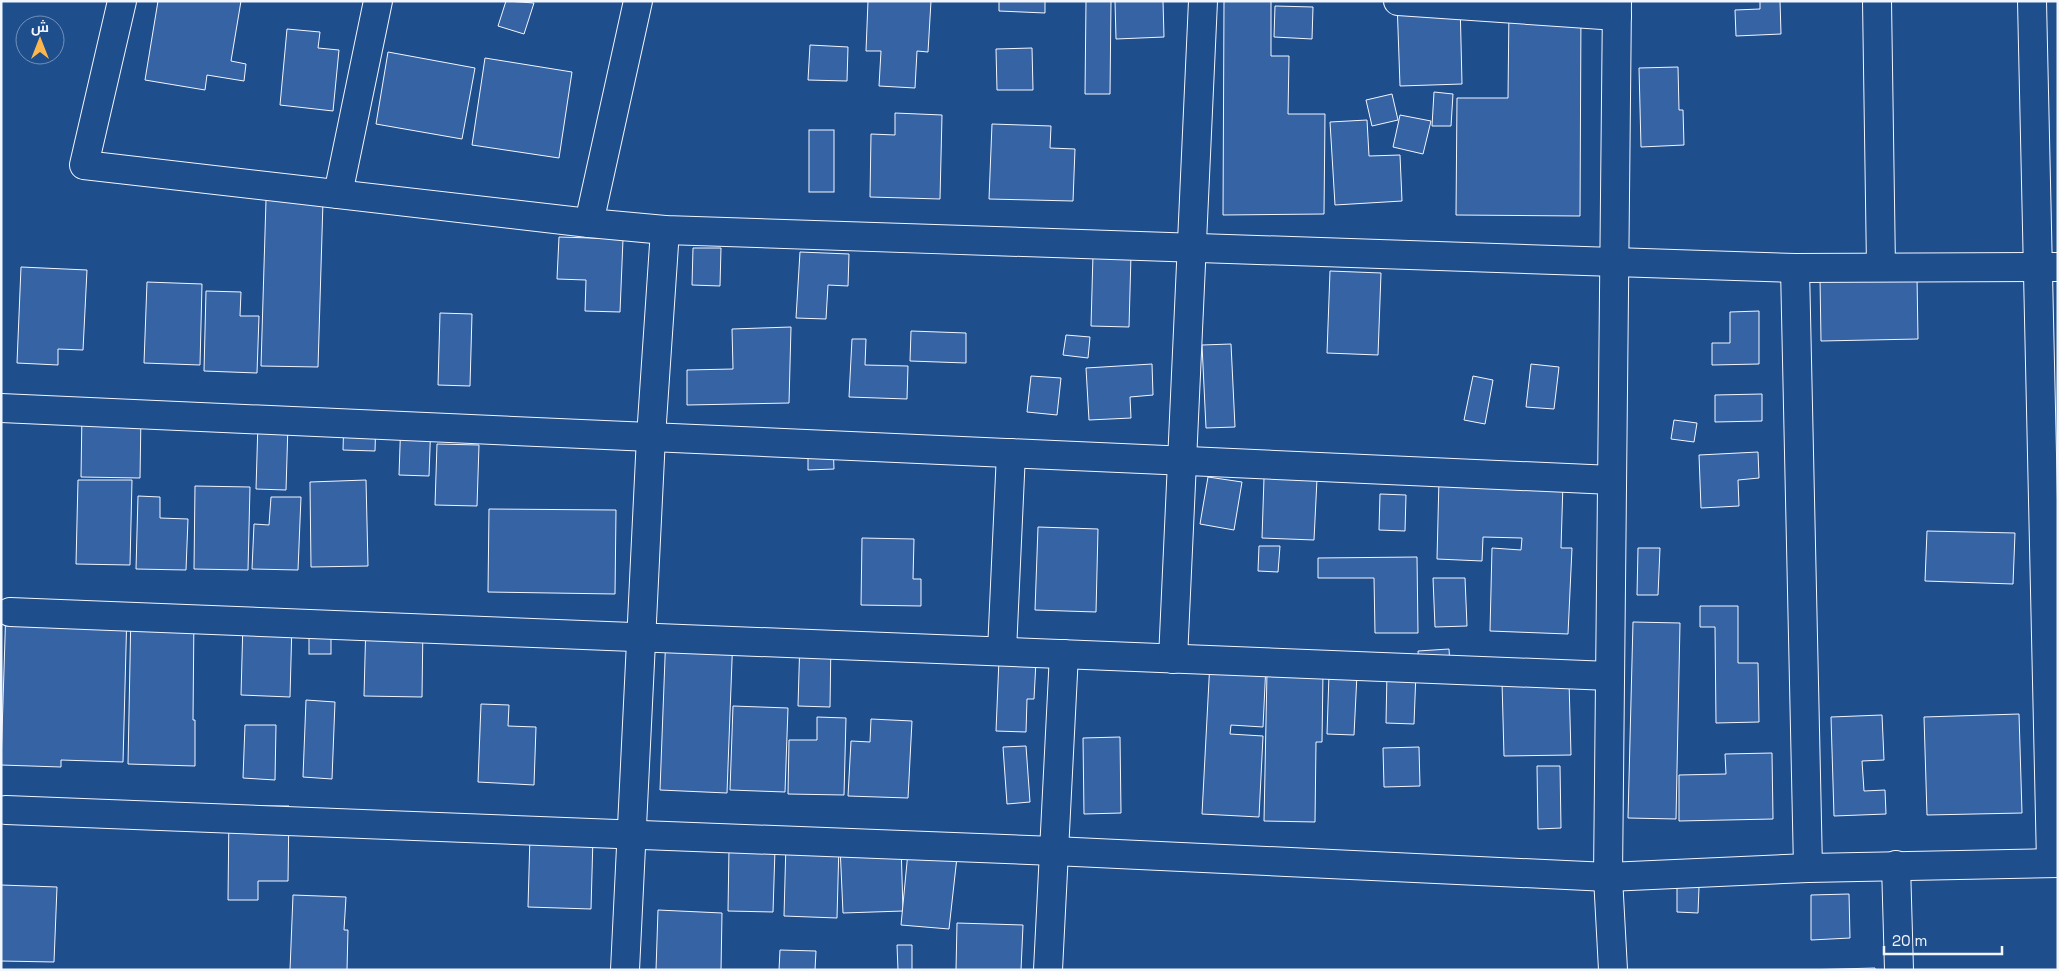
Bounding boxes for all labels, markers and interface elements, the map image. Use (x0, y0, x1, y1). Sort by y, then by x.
north arrow (15, 15, 65, 65)
text: ش (31, 18, 49, 36)
scale bar (1884, 924, 2002, 956)
text: 20 m (1892, 931, 1927, 950)

